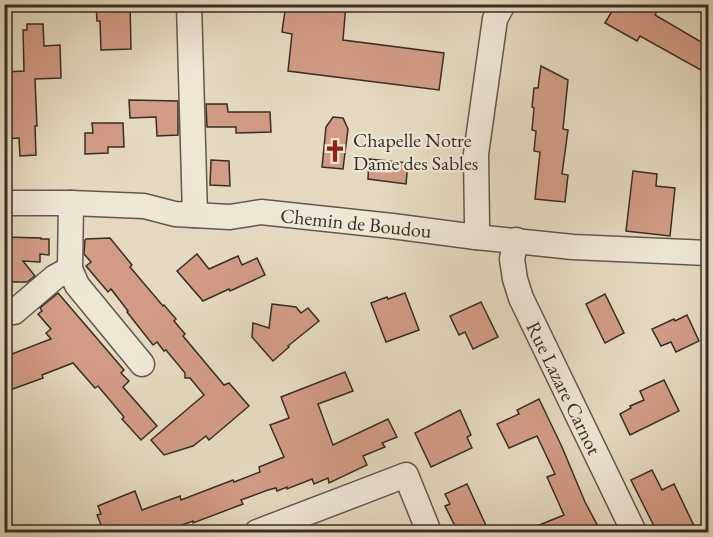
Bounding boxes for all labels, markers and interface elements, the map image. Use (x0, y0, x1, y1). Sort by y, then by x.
place label: Chapelle Notre Dame des Sables (353, 127, 478, 176)
church icon: Chapelle Notre Dame des Sables (322, 138, 348, 164)
street label: Chemin de Boudou (279, 202, 433, 244)
street label: Rue Lazare Carnot (520, 317, 608, 460)

